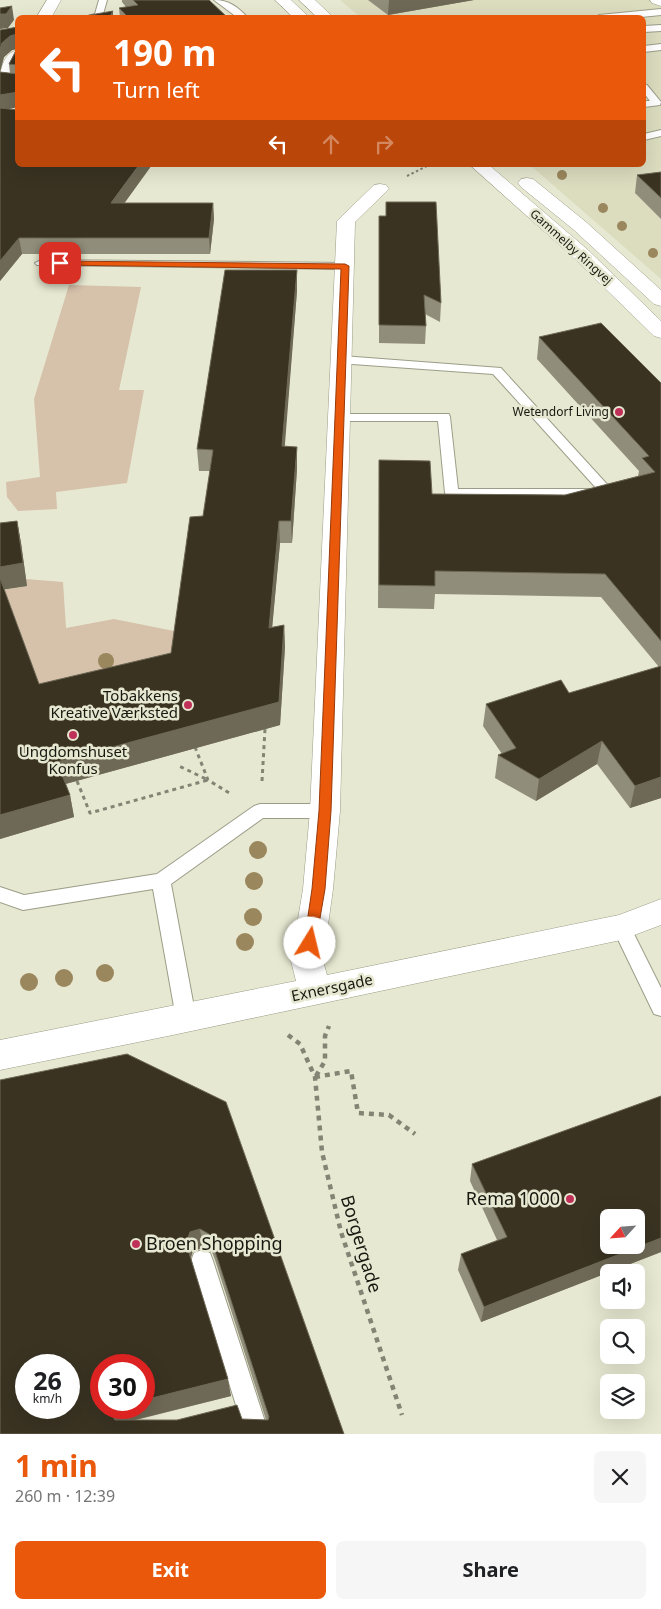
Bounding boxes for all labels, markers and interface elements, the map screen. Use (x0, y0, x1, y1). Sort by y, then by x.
text: 190 m (113, 29, 216, 76)
icon: left (30, 35, 95, 100)
text: Turn left (113, 74, 200, 104)
icon: left (264, 130, 292, 158)
icon: ahead (317, 130, 345, 158)
icon: right (370, 130, 398, 158)
street label: Gammelby Ringvej (526, 205, 616, 288)
pin (39, 242, 81, 284)
icon: arrive (46, 249, 74, 277)
place label: Wetendorf Living (513, 403, 609, 420)
marker: Wetendorf Living (613, 406, 625, 418)
place label: Tobakkens Kreative Værksted (51, 685, 178, 722)
marker: Tobakkens Kreative Værksted (182, 699, 194, 711)
marker: Ungdomshuset Konfus (67, 729, 79, 741)
place label: Ungdomshuset Konfus (19, 741, 128, 778)
position arrow (283, 916, 335, 968)
street label: Exnersgade (289, 969, 374, 1005)
place label: Rema 1000 (466, 1186, 560, 1210)
street label: Borgergade (336, 1192, 388, 1295)
marker: Rema 1000 (564, 1193, 576, 1205)
north arrow (600, 1209, 645, 1254)
map controls (600, 1209, 645, 1419)
place label: Broen Shopping (146, 1231, 283, 1255)
marker: Broen Shopping (130, 1238, 142, 1250)
button: sound (600, 1264, 645, 1309)
button: search (600, 1319, 645, 1364)
speed limit sign: 30 (90, 1354, 155, 1419)
text: 26 (33, 1363, 62, 1397)
button: layers (600, 1374, 645, 1419)
text: km/h (33, 1390, 62, 1407)
text: 1 min (15, 1445, 98, 1486)
button: close (594, 1451, 646, 1503)
text: 260 m · 12:39 (15, 1485, 115, 1507)
button: Exit (15, 1541, 326, 1599)
button: Share (336, 1541, 646, 1599)

